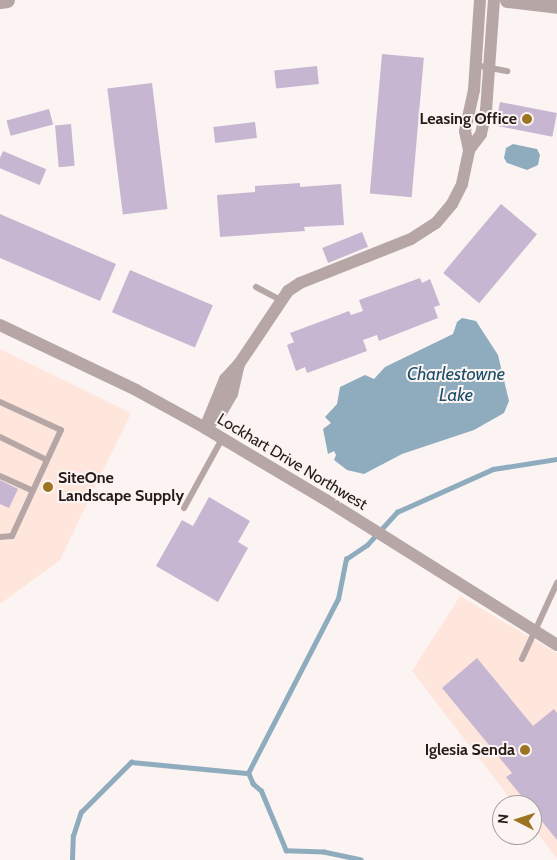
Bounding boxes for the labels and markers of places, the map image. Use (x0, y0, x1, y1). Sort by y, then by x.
place label: Leasing Office (419, 109, 517, 129)
marker: Leasing Office (521, 113, 533, 125)
place label: SiteOne Landscape Supply (58, 468, 184, 506)
marker: SiteOne Landscape Supply (42, 481, 54, 493)
place label: Iglesia Senda (425, 740, 515, 760)
marker: Iglesia Senda (519, 744, 531, 756)

